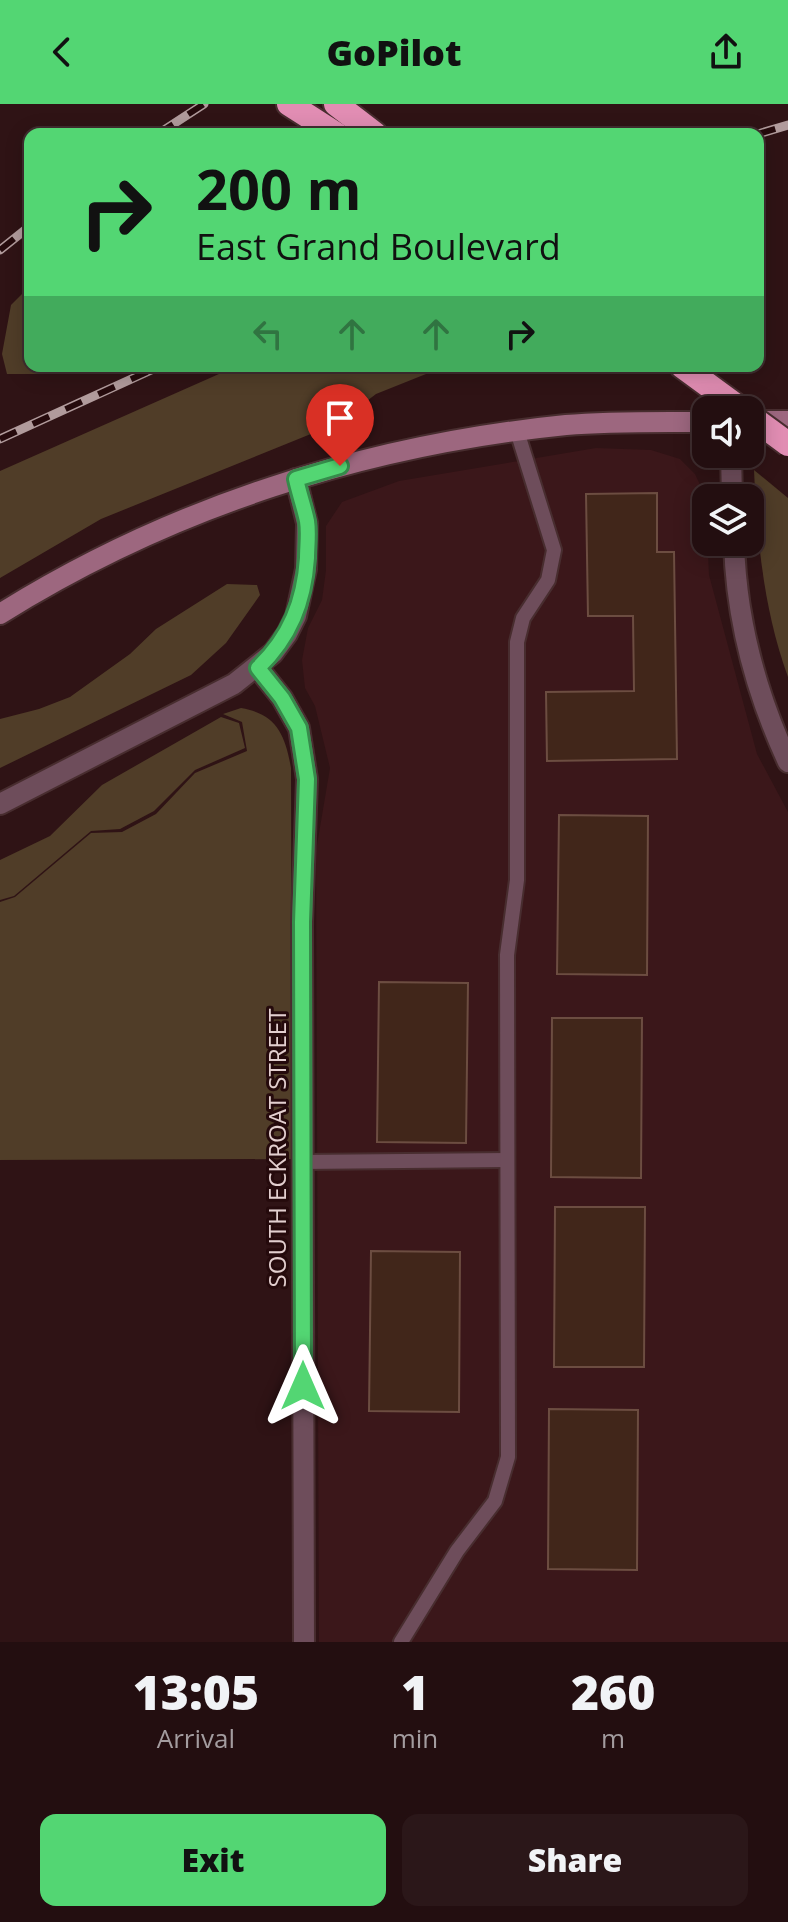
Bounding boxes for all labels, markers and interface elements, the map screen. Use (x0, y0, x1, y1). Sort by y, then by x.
text: GoPilot (326, 28, 462, 77)
icon: back (40, 30, 84, 74)
icon: share (704, 30, 748, 74)
text: 200 m (196, 150, 362, 226)
icon: right (64, 160, 168, 264)
text: East Grand Boulevard (196, 222, 561, 271)
icon: left (246, 312, 290, 356)
icon: ahead (330, 312, 374, 356)
icon: ahead (414, 312, 458, 356)
icon: right (498, 312, 542, 356)
pin (306, 384, 374, 466)
icon: arrive (318, 396, 362, 440)
map controls (692, 396, 764, 556)
button: sound (692, 396, 764, 468)
button: layers (692, 484, 764, 556)
street label: SOUTH ECKROAT STREET (260, 1009, 293, 1287)
position arrow (261, 1344, 345, 1428)
text: 13:05 (133, 1659, 259, 1724)
text: 1 (401, 1659, 429, 1724)
text: 260 (571, 1659, 655, 1724)
text: Arrival (157, 1720, 235, 1756)
text: min (392, 1720, 438, 1756)
text: m (601, 1720, 625, 1756)
button: Exit (40, 1814, 386, 1906)
button: Share (402, 1814, 748, 1906)

